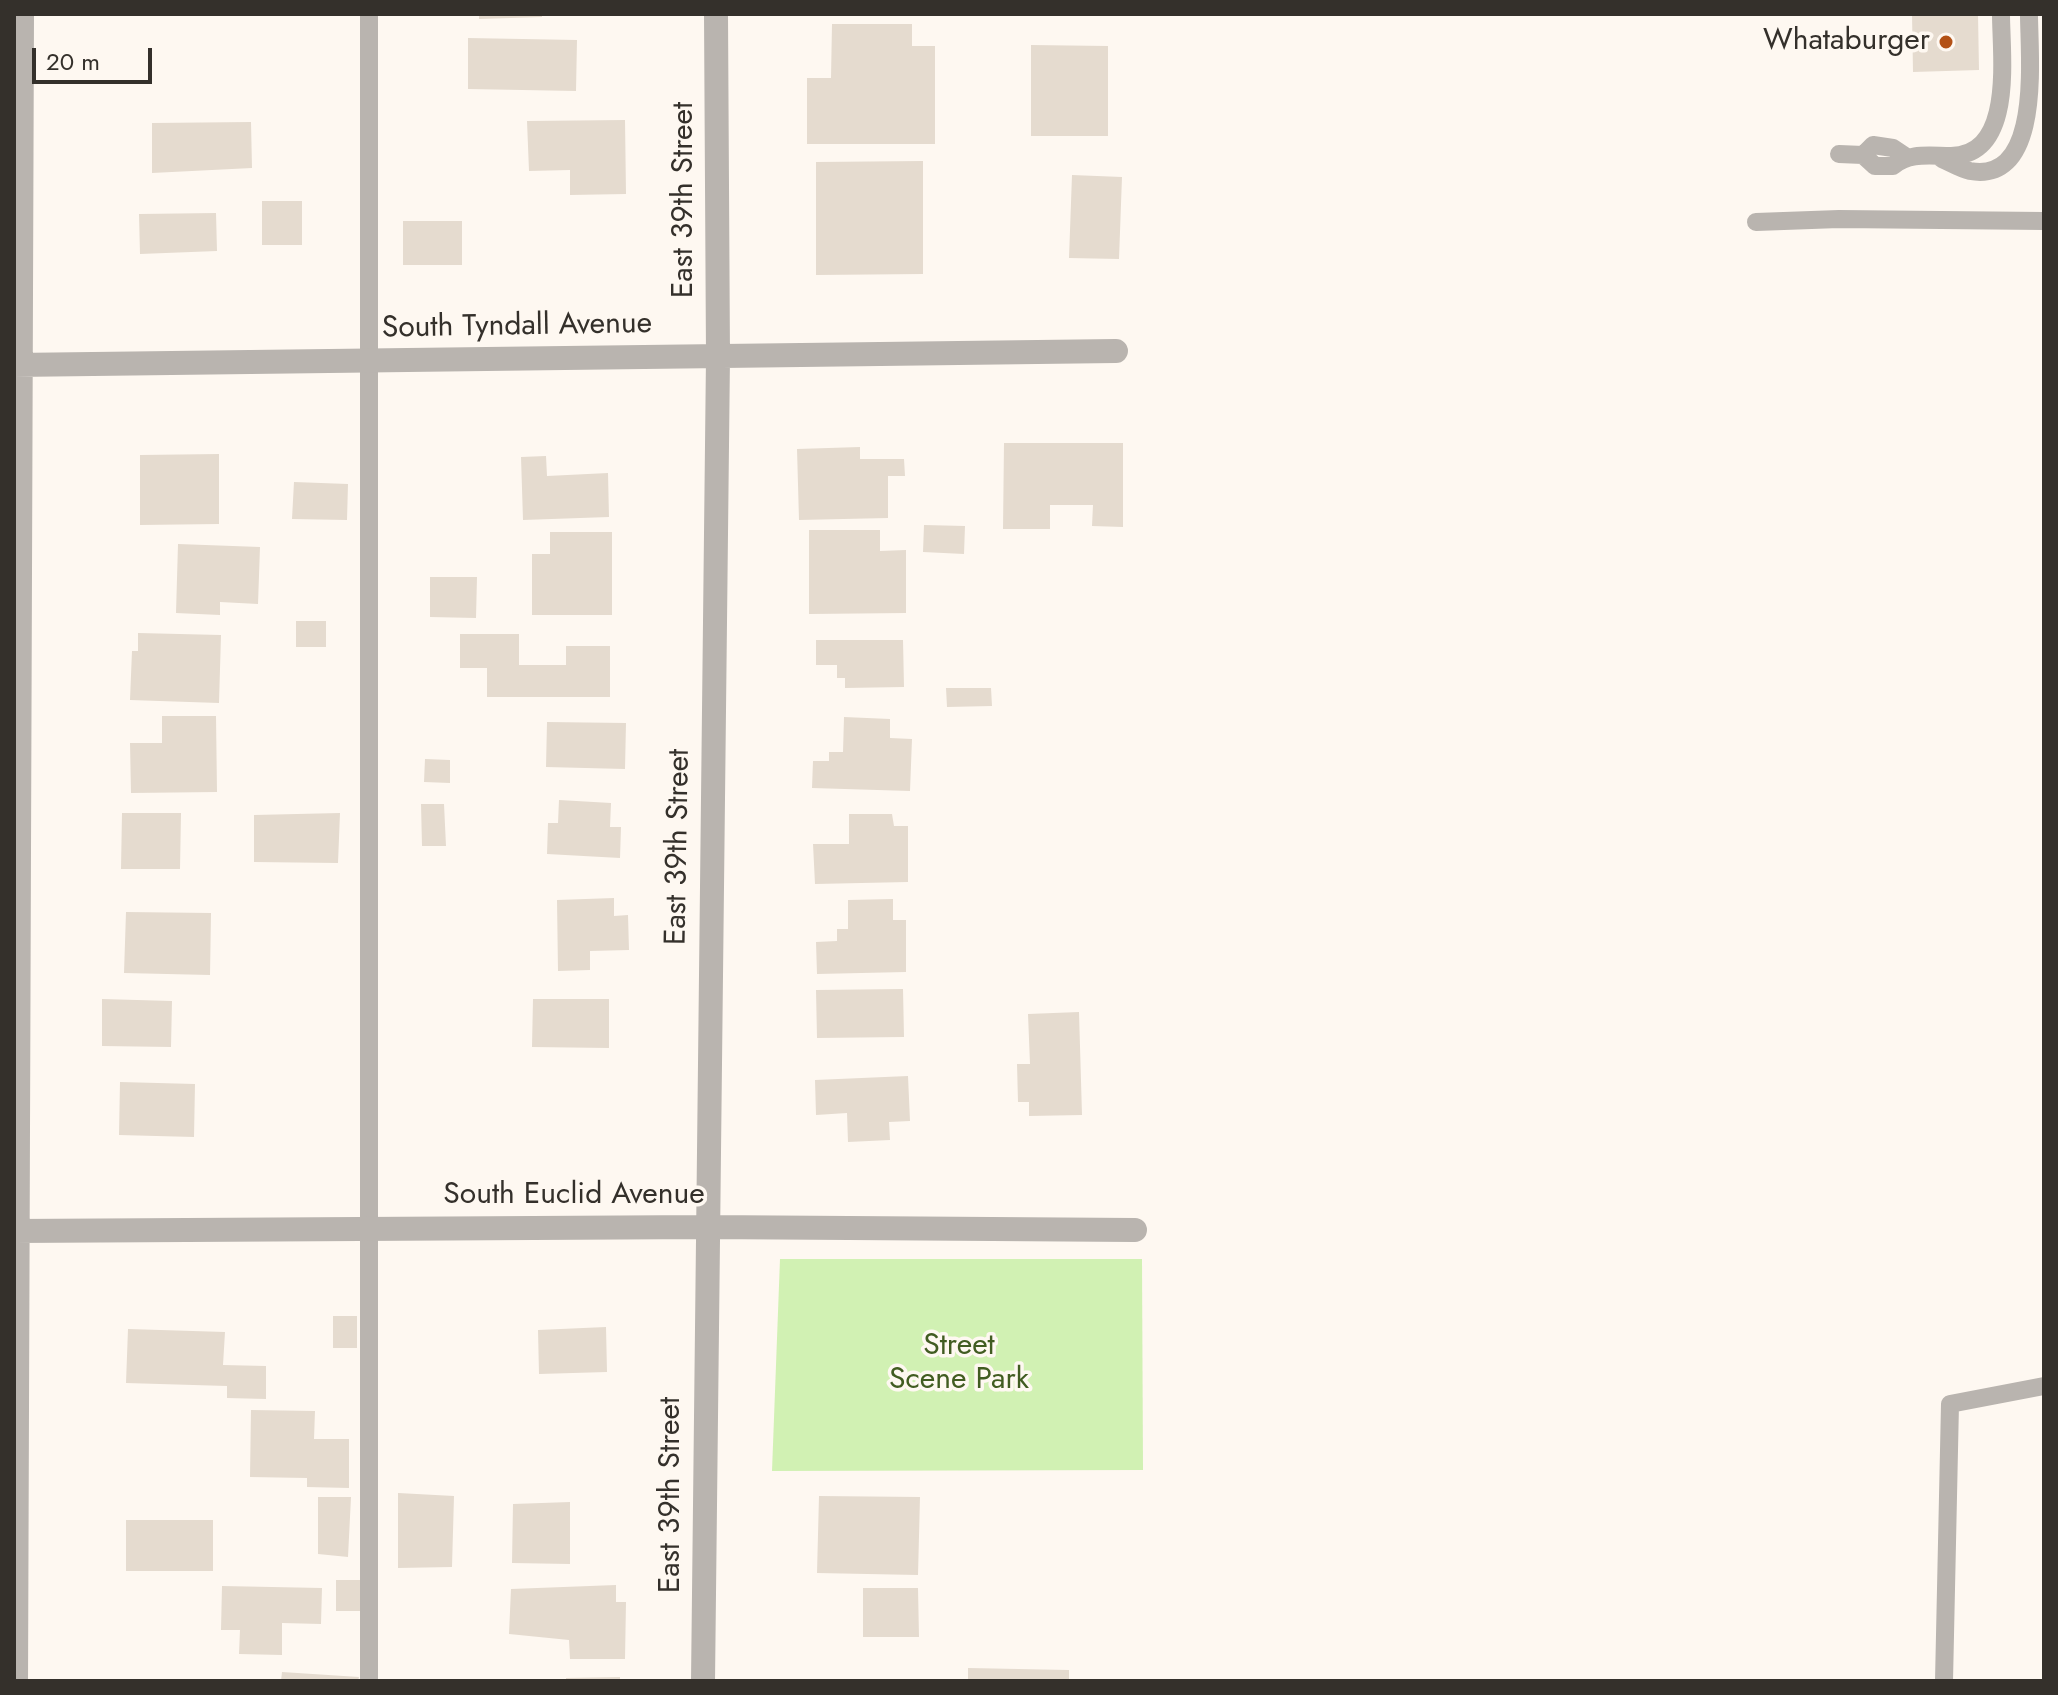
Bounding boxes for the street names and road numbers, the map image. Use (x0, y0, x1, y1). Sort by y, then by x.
street label: East 39th Street (667, 102, 703, 298)
street label: South Tyndall Avenue (382, 307, 652, 347)
street label: East 39th Street (659, 748, 699, 946)
street label: South Euclid Avenue (443, 1178, 705, 1214)
street label: East 39th Street (654, 1397, 690, 1593)

